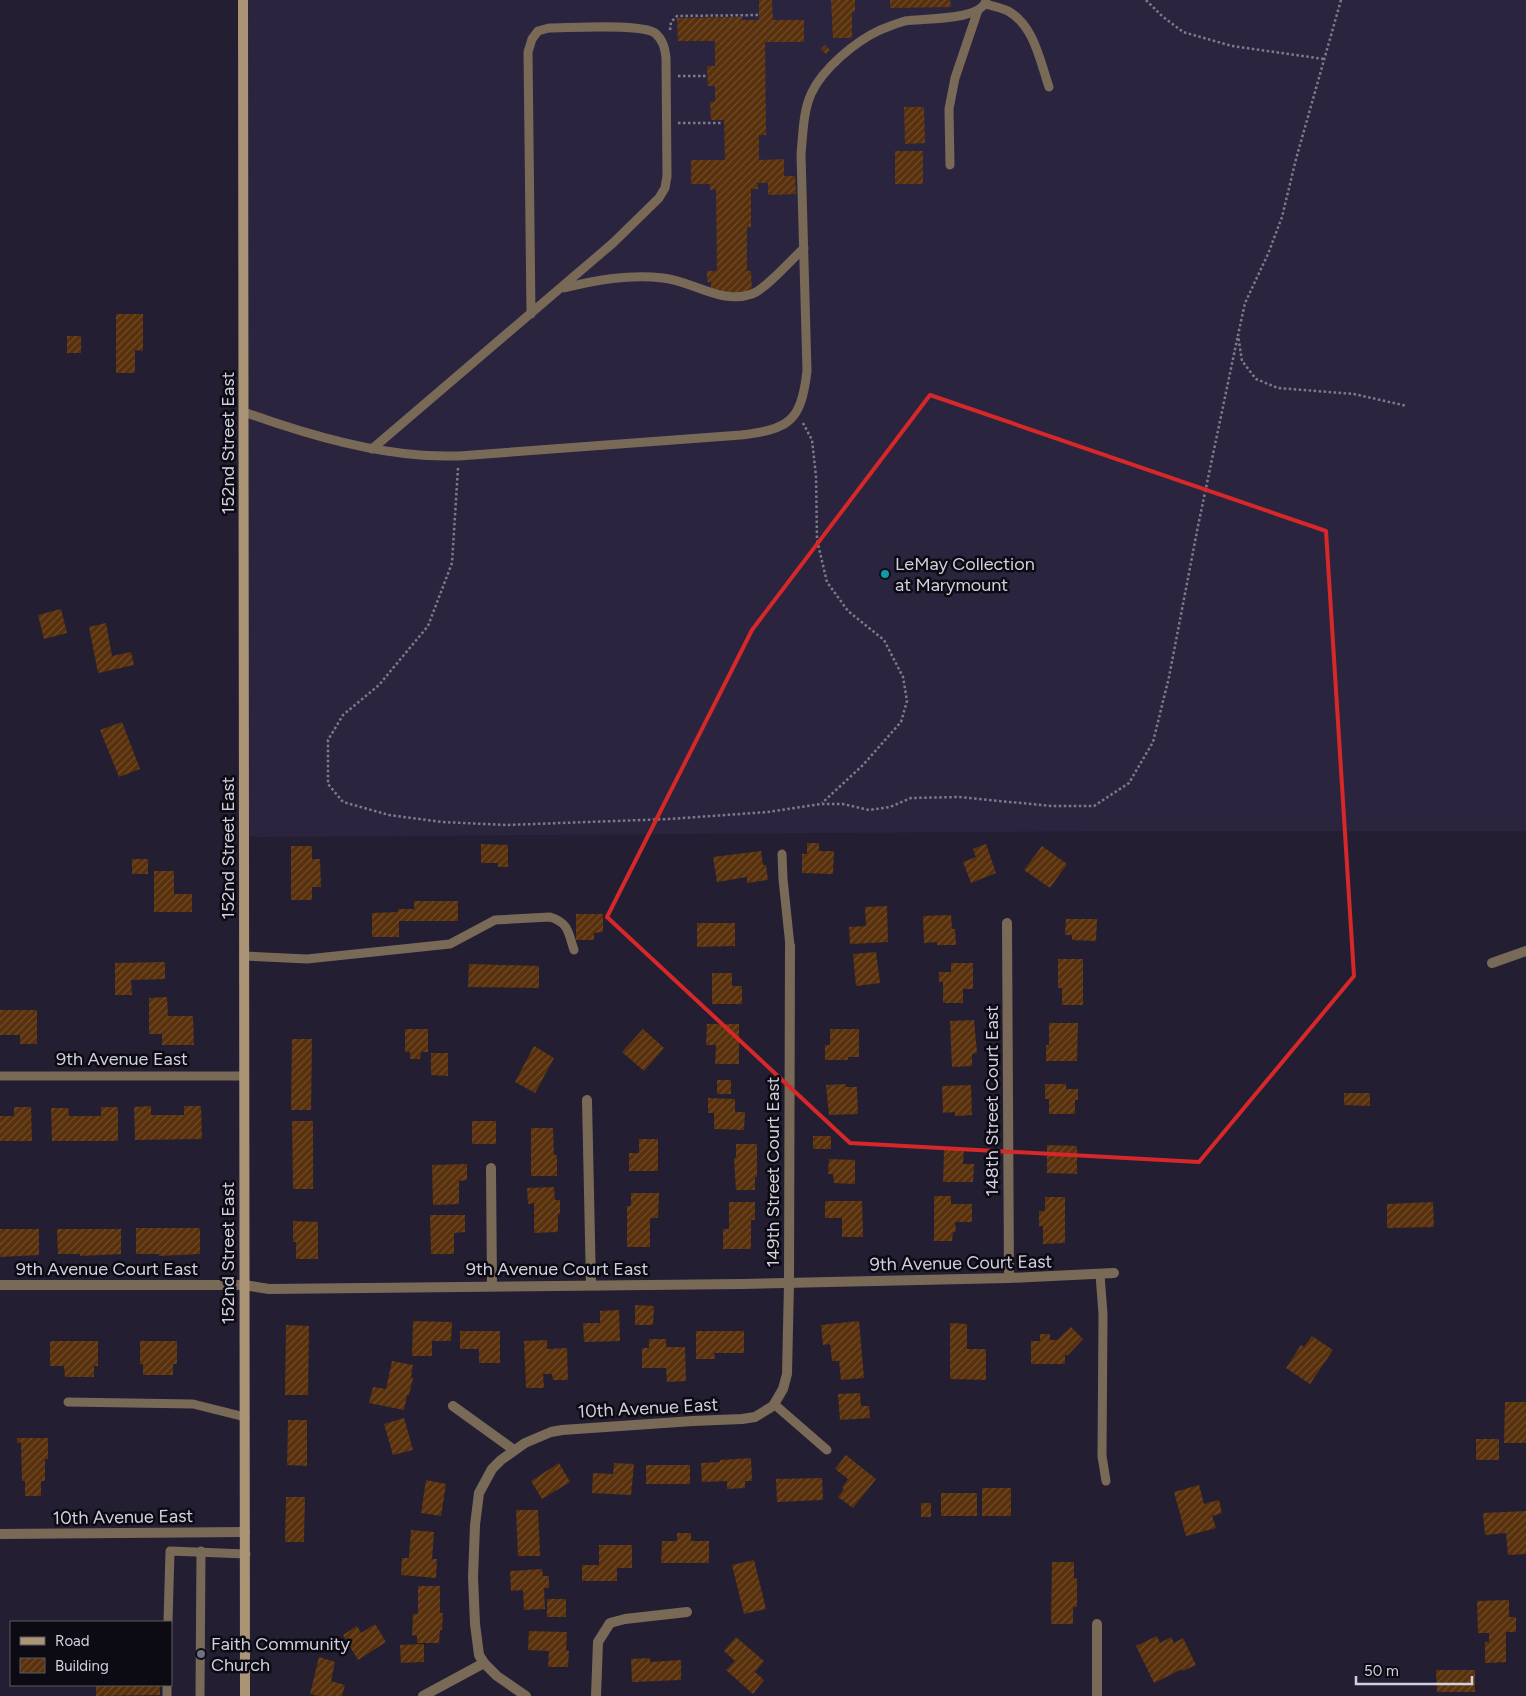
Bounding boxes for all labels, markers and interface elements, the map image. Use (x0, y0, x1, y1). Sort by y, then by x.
street label: 152nd Street East (217, 371, 239, 514)
place label: LeMay Collection at Marymount (895, 553, 1035, 596)
marker: LeMay Collection at Marymount (879, 568, 891, 580)
street label: 152nd Street East (217, 776, 239, 919)
street label: 148th Street Court East (981, 1005, 1003, 1197)
street label: 9th Avenue East (56, 1048, 188, 1070)
street label: 149th Street Court East (762, 1076, 784, 1267)
street label: 152nd Street East (217, 1181, 239, 1324)
street label: 9th Avenue Court East (870, 1250, 1053, 1276)
street label: 9th Avenue Court East (16, 1258, 199, 1280)
street label: 9th Avenue Court East (466, 1258, 649, 1280)
street label: 10th Avenue East (577, 1393, 719, 1423)
street label: 10th Avenue East (53, 1505, 194, 1529)
legend (10, 1621, 172, 1686)
text: Road (55, 1632, 90, 1650)
place label: Faith Community Church (211, 1633, 350, 1676)
marker: Faith Community Church (195, 1648, 207, 1660)
scale bar (1356, 1654, 1472, 1686)
text: Building (55, 1657, 109, 1675)
text: 50 m (1364, 1662, 1399, 1680)

